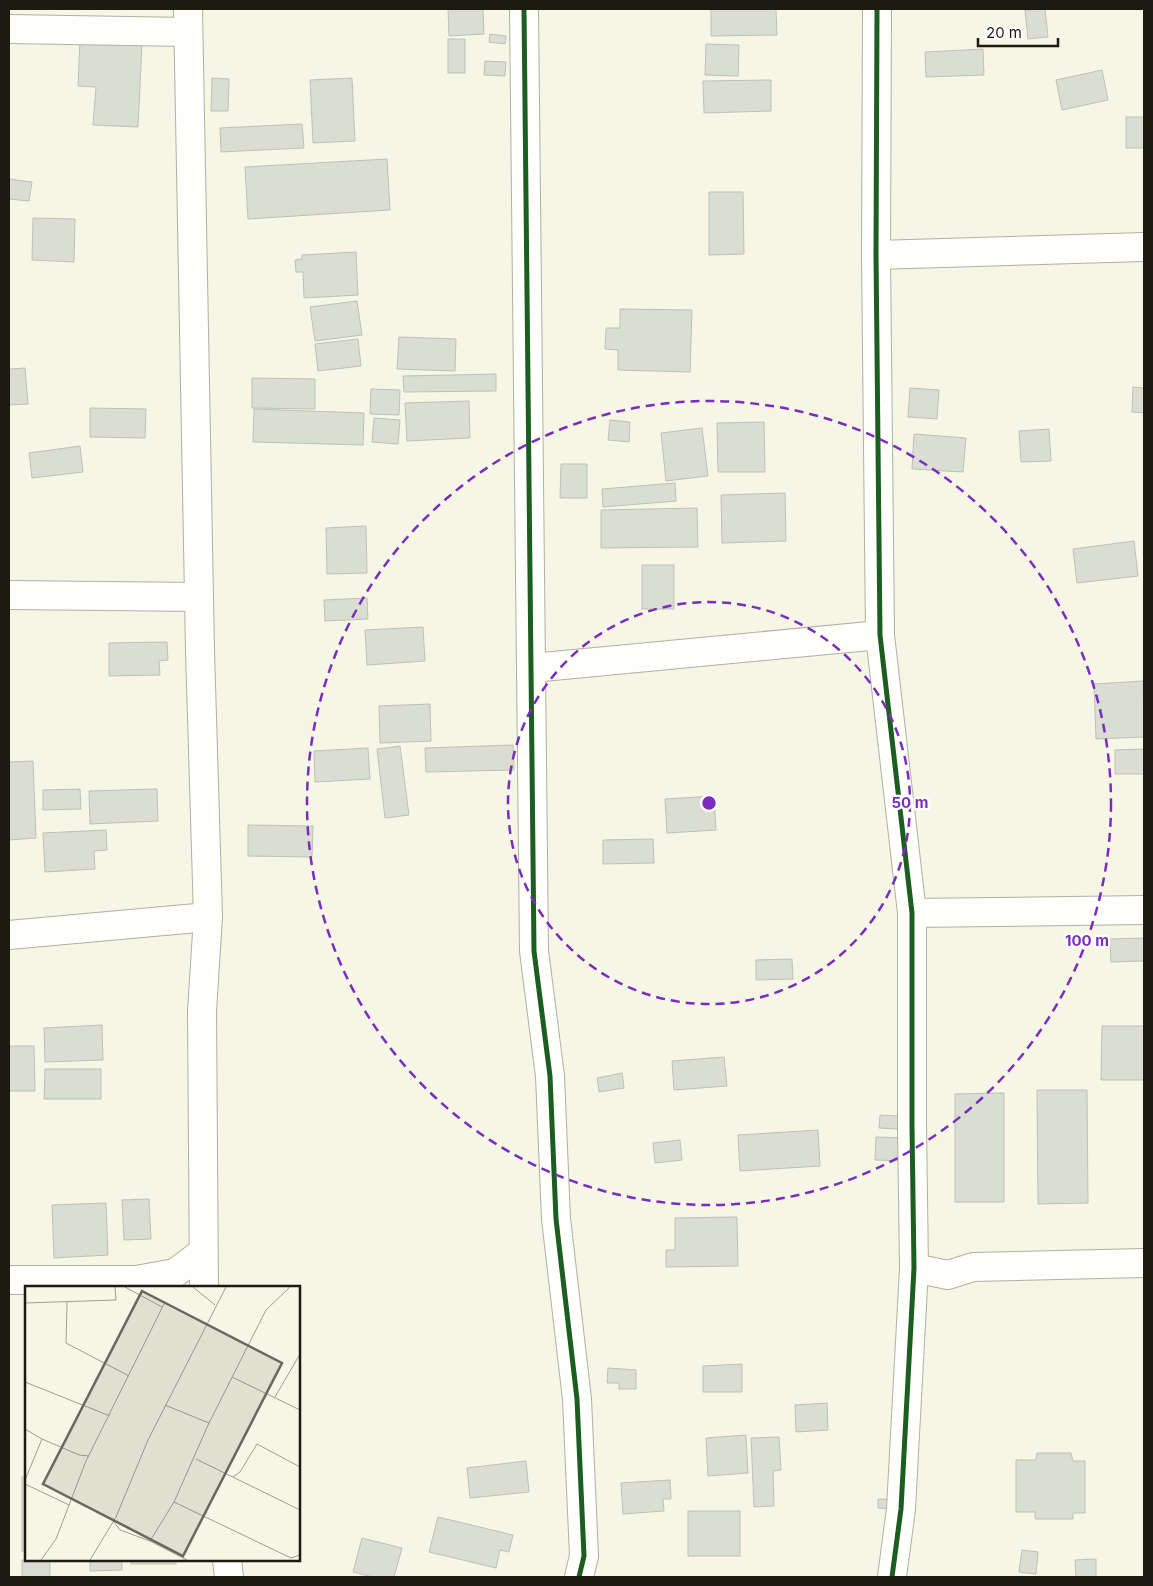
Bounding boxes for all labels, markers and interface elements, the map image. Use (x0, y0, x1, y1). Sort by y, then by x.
scale bar (978, 15, 1058, 47)
text: 20 m (986, 23, 1022, 42)
text: 50 m (892, 793, 928, 812)
centre of rings (700, 794, 718, 812)
text: 100 m (1065, 931, 1109, 950)
inset map (25, 1286, 300, 1561)

